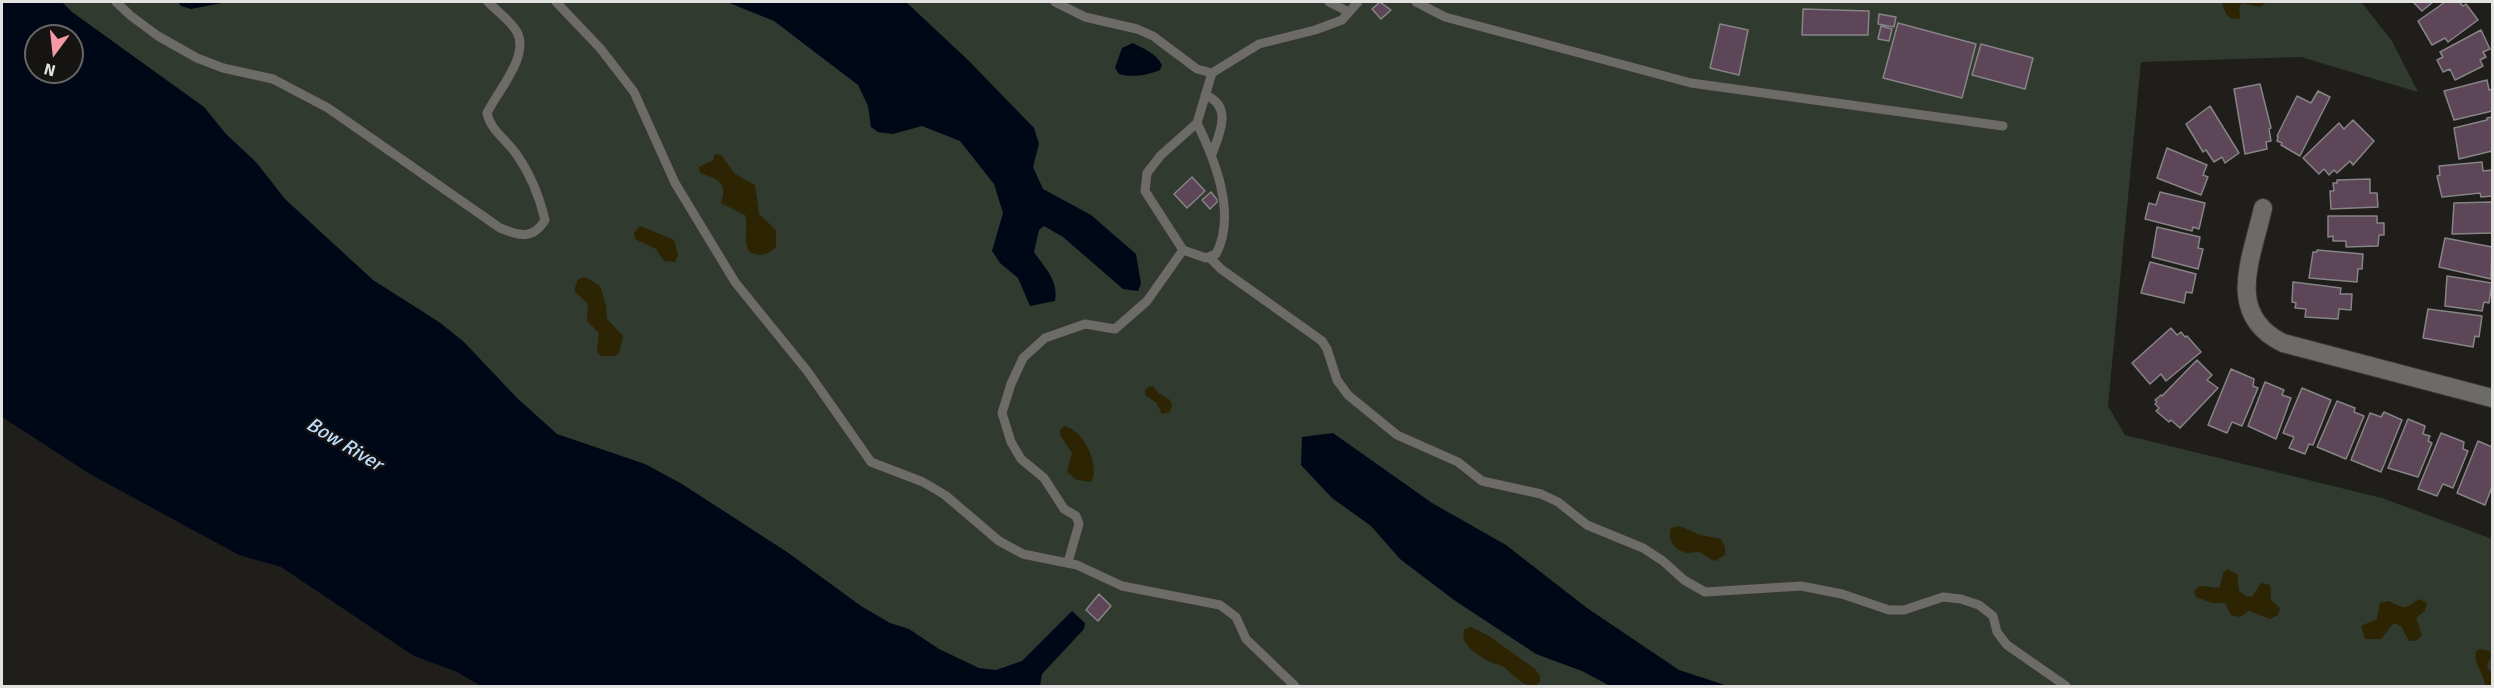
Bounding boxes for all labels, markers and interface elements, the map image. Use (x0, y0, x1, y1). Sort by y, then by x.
north arrow (24, 24, 84, 84)
text: N (42, 58, 58, 81)
water label: Bow River (302, 413, 386, 477)

